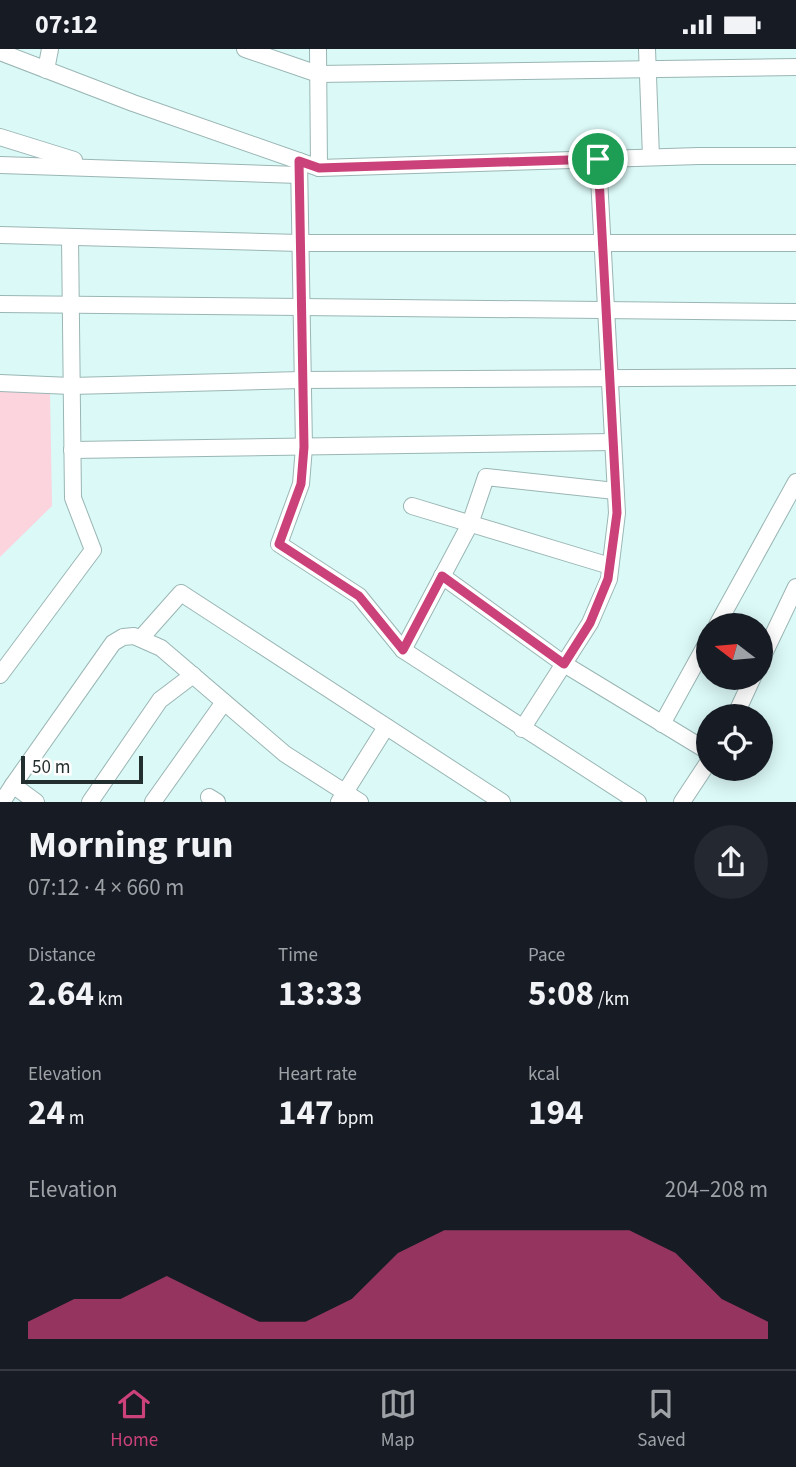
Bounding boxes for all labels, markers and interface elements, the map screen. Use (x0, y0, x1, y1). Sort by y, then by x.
text: 07:12 (35, 6, 98, 43)
pin (568, 129, 628, 189)
icon: arrive (579, 140, 617, 178)
north arrow (696, 613, 774, 689)
map controls (696, 613, 773, 781)
button: locate (696, 704, 773, 781)
scale bar (21, 753, 144, 785)
text: 50 m (32, 754, 70, 781)
text: Morning run (28, 818, 233, 872)
button: share (694, 825, 768, 899)
text: 07:12 · 4 × 660 m (28, 871, 184, 904)
text: Distance (28, 942, 96, 969)
text: Time (278, 942, 318, 969)
text: Pace (528, 942, 565, 969)
text: 2.64 (28, 969, 94, 1019)
text: 13:33 (278, 969, 362, 1019)
text: 5:08 (528, 969, 594, 1019)
text: km (94, 986, 123, 1013)
text: /km (594, 986, 630, 1013)
text: Elevation (28, 1061, 102, 1088)
text: Heart rate (278, 1061, 357, 1088)
text: kcal (528, 1061, 560, 1088)
text: 24 (28, 1088, 65, 1138)
text: 147 (278, 1088, 333, 1138)
text: 194 (528, 1088, 583, 1138)
text: m (65, 1105, 85, 1132)
text: bpm (333, 1105, 374, 1132)
text: Elevation (28, 1173, 118, 1206)
text: 204–208 m (665, 1173, 768, 1206)
tab: Home (110, 1385, 158, 1454)
tab: Map (379, 1385, 417, 1454)
tab: Saved (637, 1385, 686, 1454)

